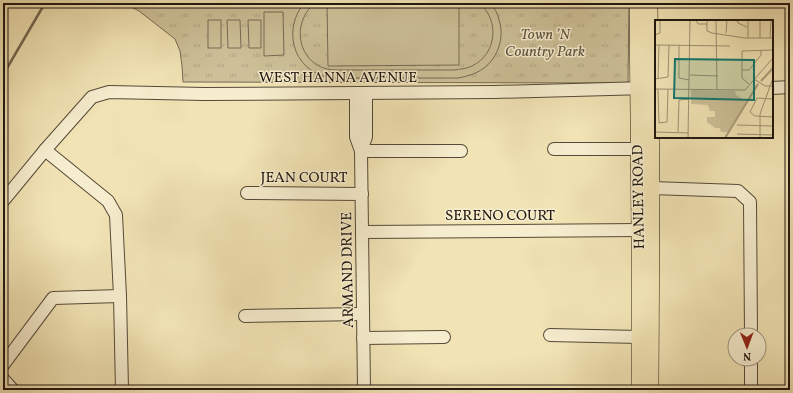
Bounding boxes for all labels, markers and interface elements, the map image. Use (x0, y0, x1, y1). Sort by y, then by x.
inset map (655, 20, 773, 138)
park label: Town ’N Country Park (505, 25, 585, 63)
street label: WEST HANNA AVENUE (259, 68, 417, 89)
street label: HANLEY ROAD (628, 144, 651, 249)
street label: JEAN COURT (260, 168, 348, 189)
street label: SERENO COURT (445, 206, 555, 227)
street label: ARMAND DRIVE (337, 212, 360, 328)
north arrow (727, 327, 767, 367)
text: N (743, 348, 751, 363)

